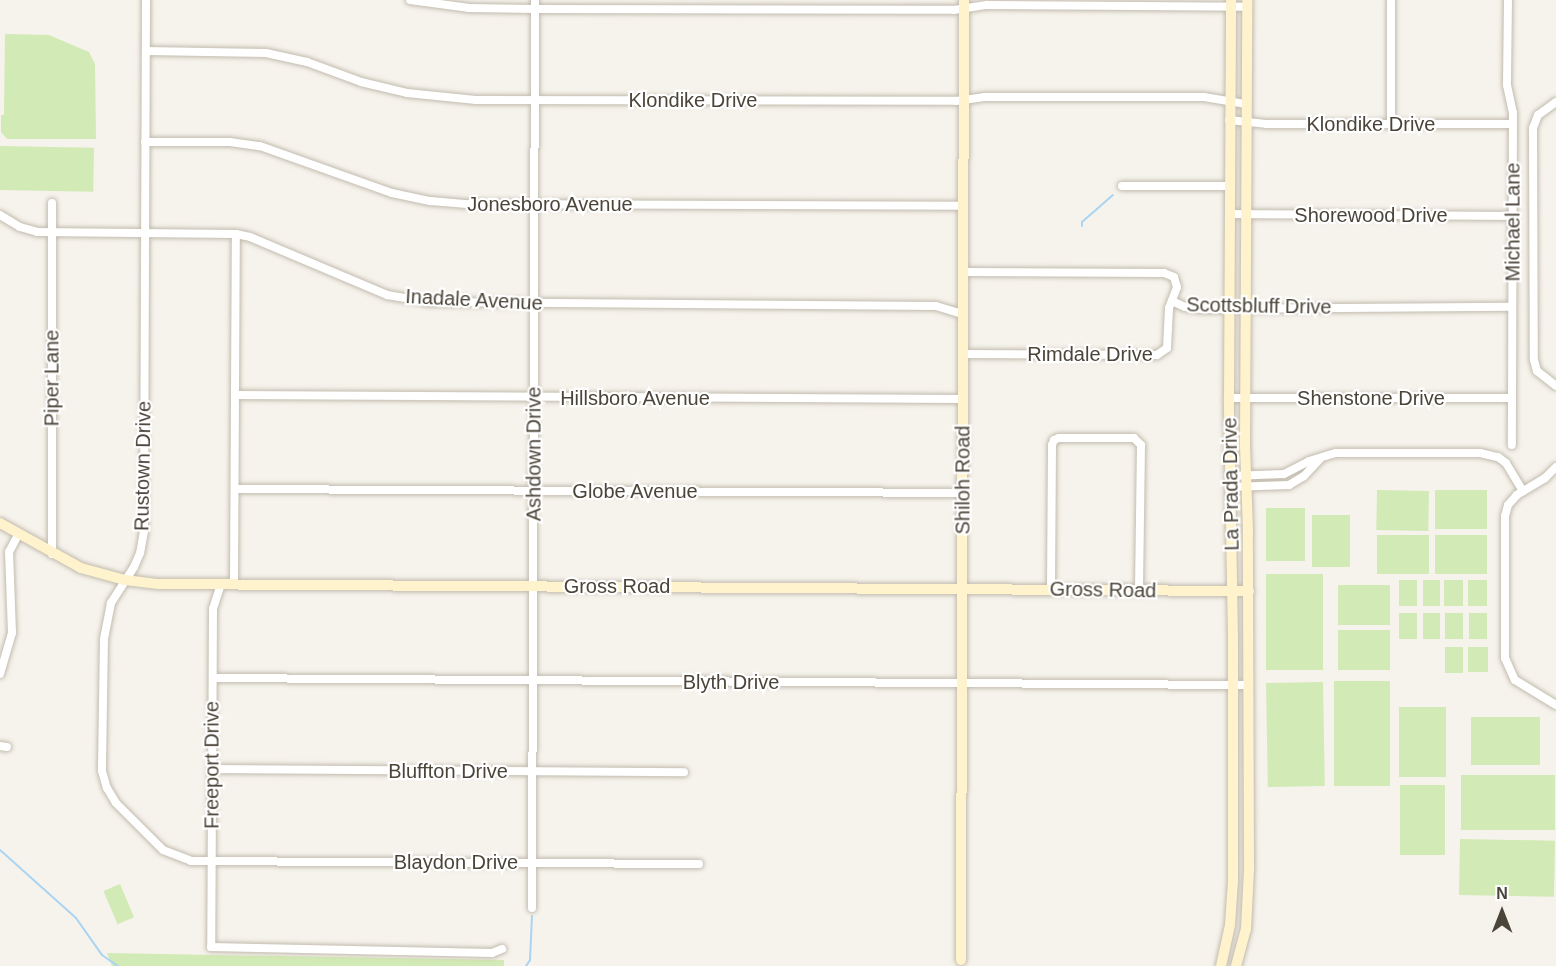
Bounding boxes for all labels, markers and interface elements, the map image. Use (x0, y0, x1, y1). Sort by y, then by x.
street label: Klondike Drive (629, 88, 757, 112)
street label: Klondike Drive (1307, 112, 1435, 136)
street label: Michael Lane (1501, 163, 1525, 281)
street label: Jonesboro Avenue (467, 192, 633, 216)
street label: Shorewood Drive (1294, 203, 1448, 227)
street label: Inadale Avenue (404, 284, 544, 316)
street label: Scottsbluff Drive (1186, 293, 1332, 319)
street label: Piper Lane (40, 330, 64, 426)
street label: Rimdale Drive (1027, 342, 1153, 366)
street label: Hillsboro Avenue (560, 386, 710, 410)
street label: Shenstone Drive (1297, 386, 1445, 410)
street label: Ashdown Drive (522, 387, 546, 521)
street label: Rustown Drive (130, 401, 156, 531)
street label: La Prada Drive (1218, 417, 1244, 551)
street label: Shiloh Road (951, 426, 975, 534)
street label: Globe Avenue (572, 479, 698, 503)
street label: Gross Road (564, 574, 670, 598)
street label: Gross Road (1049, 577, 1157, 603)
street label: Blyth Drive (683, 670, 779, 694)
street label: Freeport Drive (200, 701, 224, 829)
street label: Bluffton Drive (388, 759, 508, 783)
street label: Blaydon Drive (394, 850, 518, 874)
north arrow (1472, 882, 1532, 942)
text: N (1496, 885, 1508, 902)

